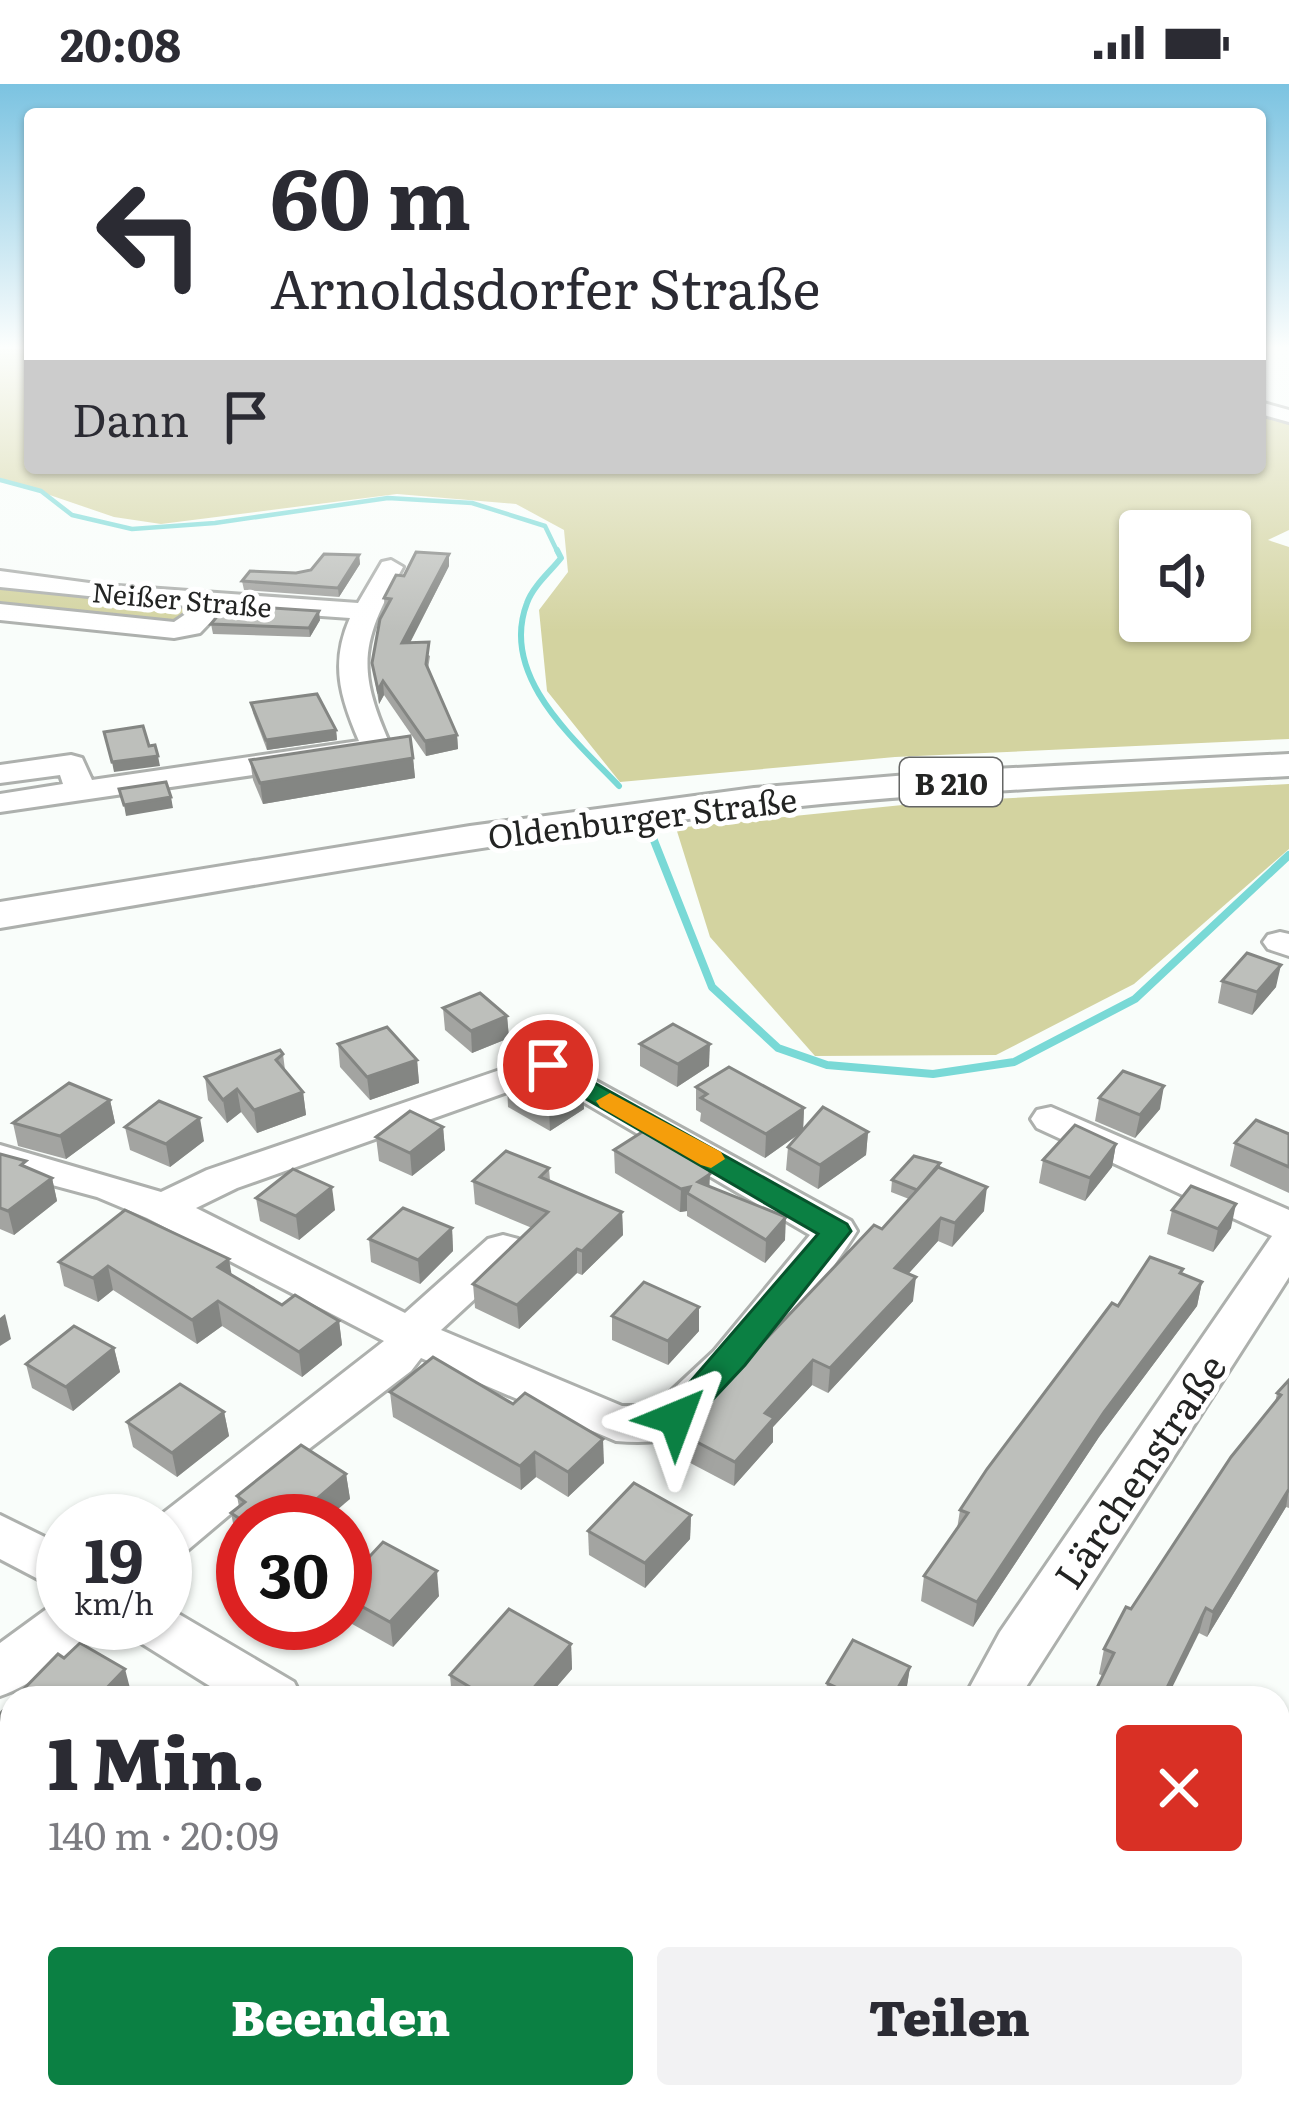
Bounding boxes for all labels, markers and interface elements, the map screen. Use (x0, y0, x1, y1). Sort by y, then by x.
text: 20:08 (60, 9, 181, 76)
text: 60 m (270, 131, 471, 256)
icon: left (72, 156, 228, 312)
text: Arnoldsdorfer Straße (270, 245, 820, 326)
text: Dann (72, 384, 189, 451)
icon: arrive (213, 384, 279, 450)
map controls (1119, 510, 1251, 642)
button: sound (1119, 510, 1251, 642)
street label: Neißer Straße (90, 570, 274, 626)
road number: B 210 (900, 758, 1002, 806)
street label: Oldenburger Straße (485, 773, 799, 859)
pin (497, 1014, 599, 1116)
icon: arrive (515, 1032, 581, 1098)
street label: Lärchenstraße (1038, 1341, 1238, 1599)
position arrow (613, 1355, 739, 1481)
speed limit sign: 30 (216, 1494, 372, 1650)
text: 19 (84, 1512, 144, 1601)
text: km/h (74, 1580, 154, 1624)
text: 1 Min. (48, 1705, 265, 1812)
button: close (1116, 1725, 1242, 1851)
text: 140 m · 20:09 (48, 1804, 279, 1862)
button: Beenden (48, 1947, 633, 2085)
button: Teilen (657, 1947, 1242, 2085)

